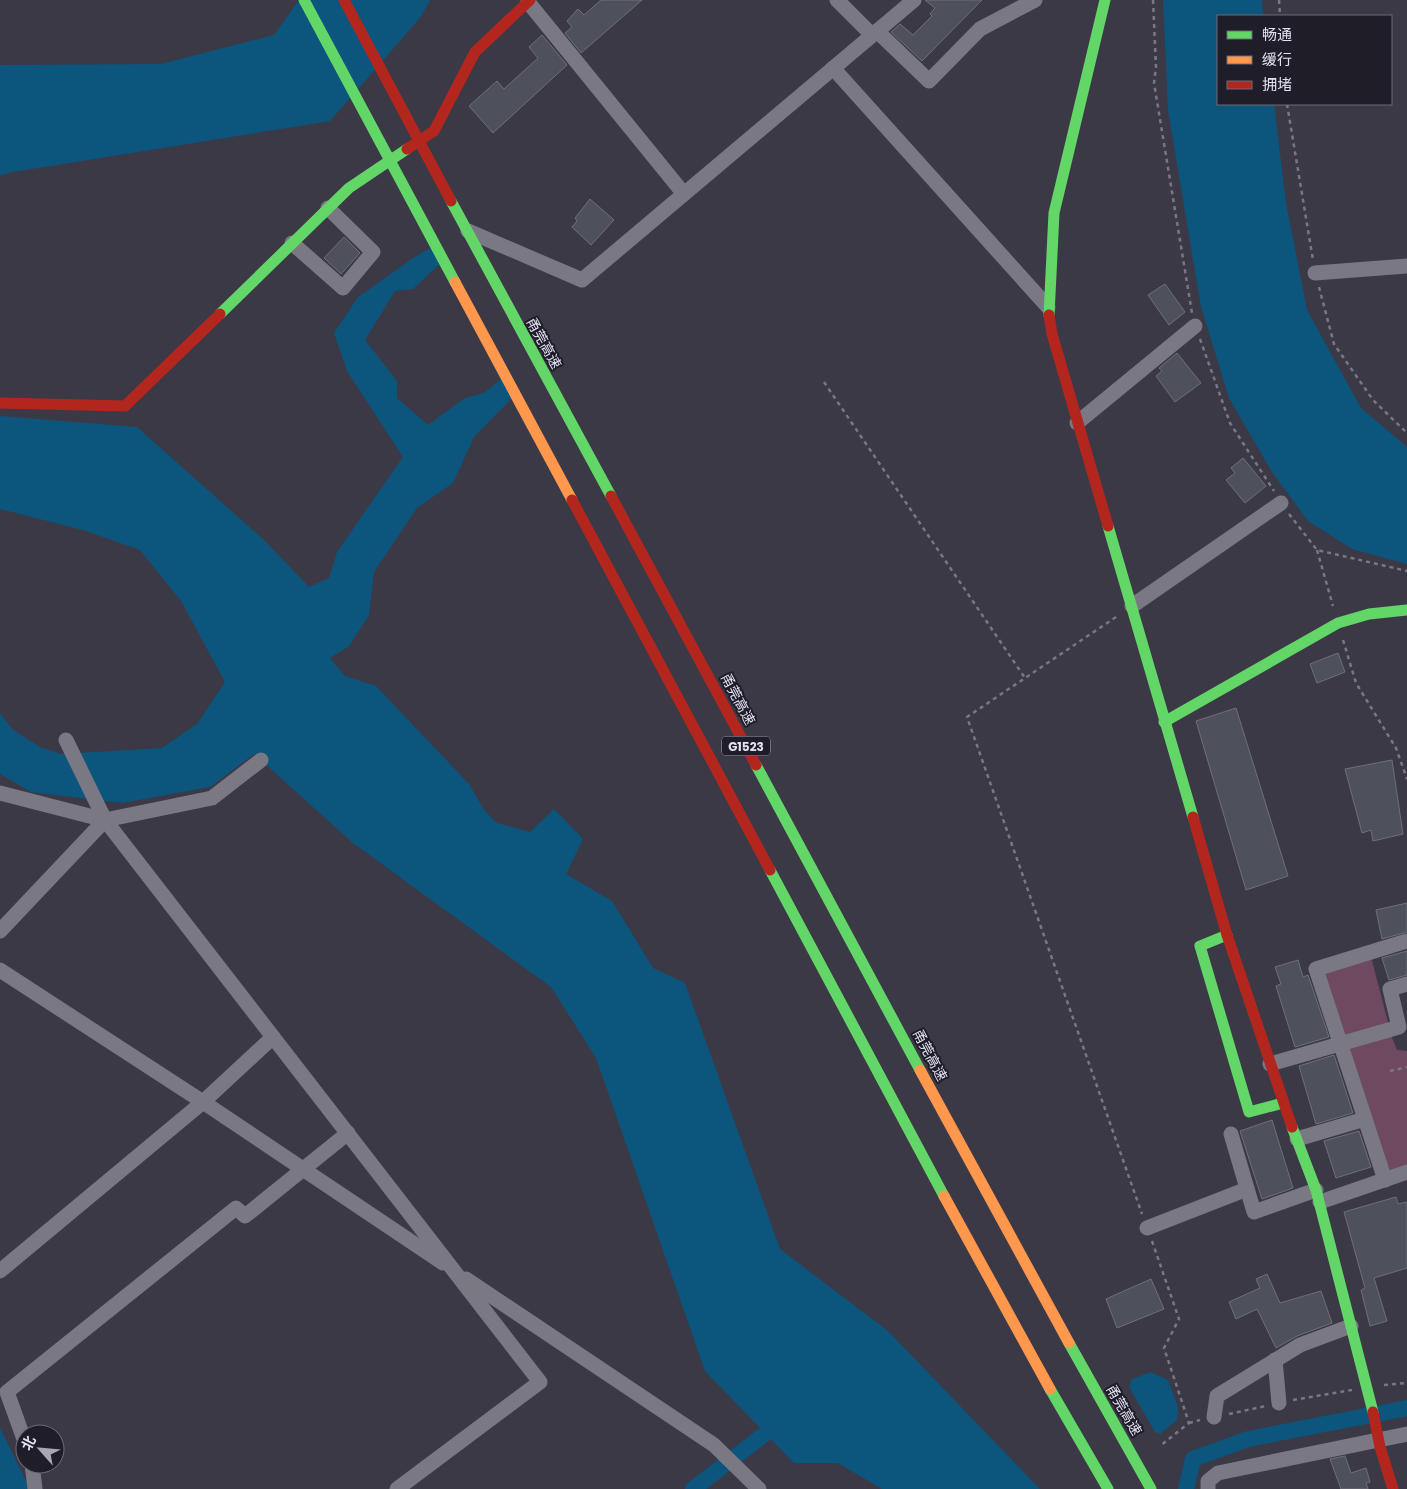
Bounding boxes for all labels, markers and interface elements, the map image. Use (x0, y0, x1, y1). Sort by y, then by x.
legend (1217, 15, 1392, 105)
text: 畅通 (1262, 24, 1292, 45)
text: 缓行 (1262, 49, 1292, 70)
text: 拥堵 (1262, 74, 1292, 95)
street label: 甬莞高速 (522, 314, 566, 372)
street label: 甬莞高速 (716, 670, 760, 728)
road number: G1523 (722, 736, 770, 756)
street label: 甬莞高速 (908, 1026, 952, 1084)
street label: 甬莞高速 (1101, 1381, 1147, 1439)
north arrow (15, 1424, 65, 1474)
text: 北 (16, 1432, 41, 1454)

